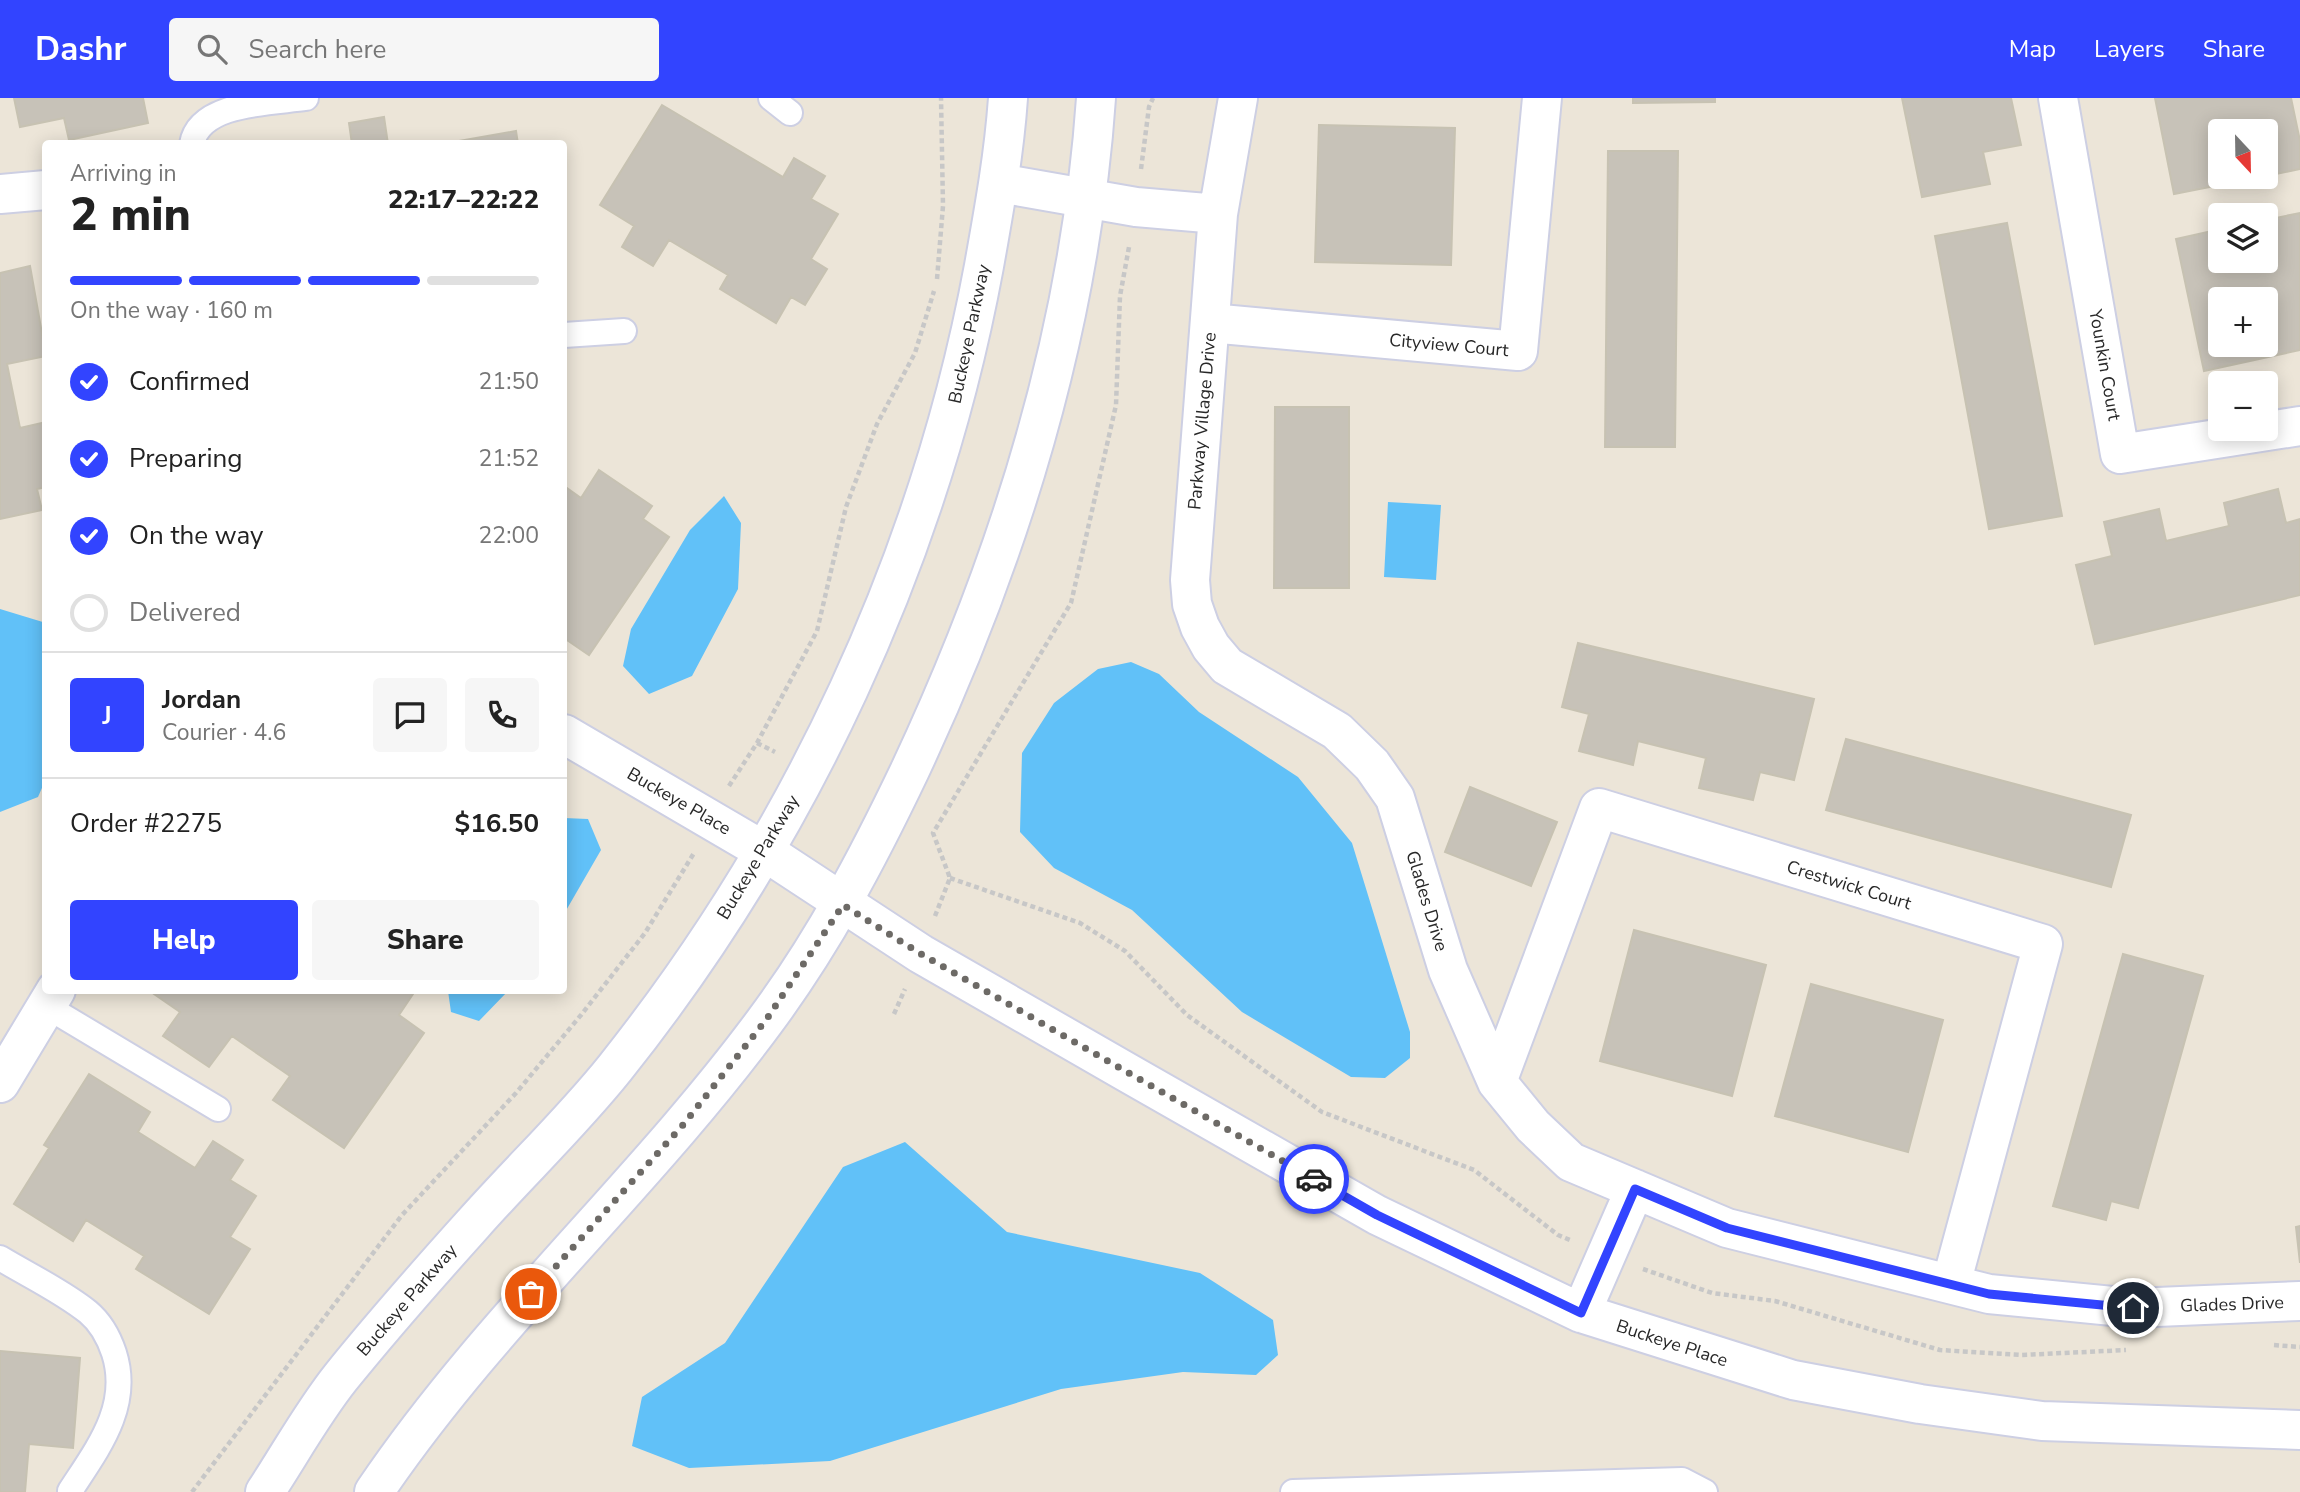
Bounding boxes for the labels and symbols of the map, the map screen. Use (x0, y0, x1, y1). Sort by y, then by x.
north arrow (2208, 119, 2278, 189)
street label: Buckeye Parkway (943, 262, 996, 406)
street label: Younkin Court (2083, 307, 2127, 423)
street label: Cityview Court (1388, 328, 1510, 362)
street label: Parkway Village Drive (1182, 331, 1222, 511)
street label: Buckeye Place (623, 762, 735, 840)
street label: Buckeye Parkway (711, 790, 805, 924)
street label: Glades Drive (1400, 848, 1454, 954)
street label: Crestwick Court (1784, 855, 1915, 916)
courier (1279, 1144, 1349, 1214)
street label: Buckeye Parkway (352, 1238, 463, 1361)
pin (501, 1264, 561, 1324)
pin (2103, 1278, 2163, 1338)
street label: Glades Drive (2180, 1290, 2284, 1318)
street label: Buckeye Place (1613, 1314, 1731, 1372)

